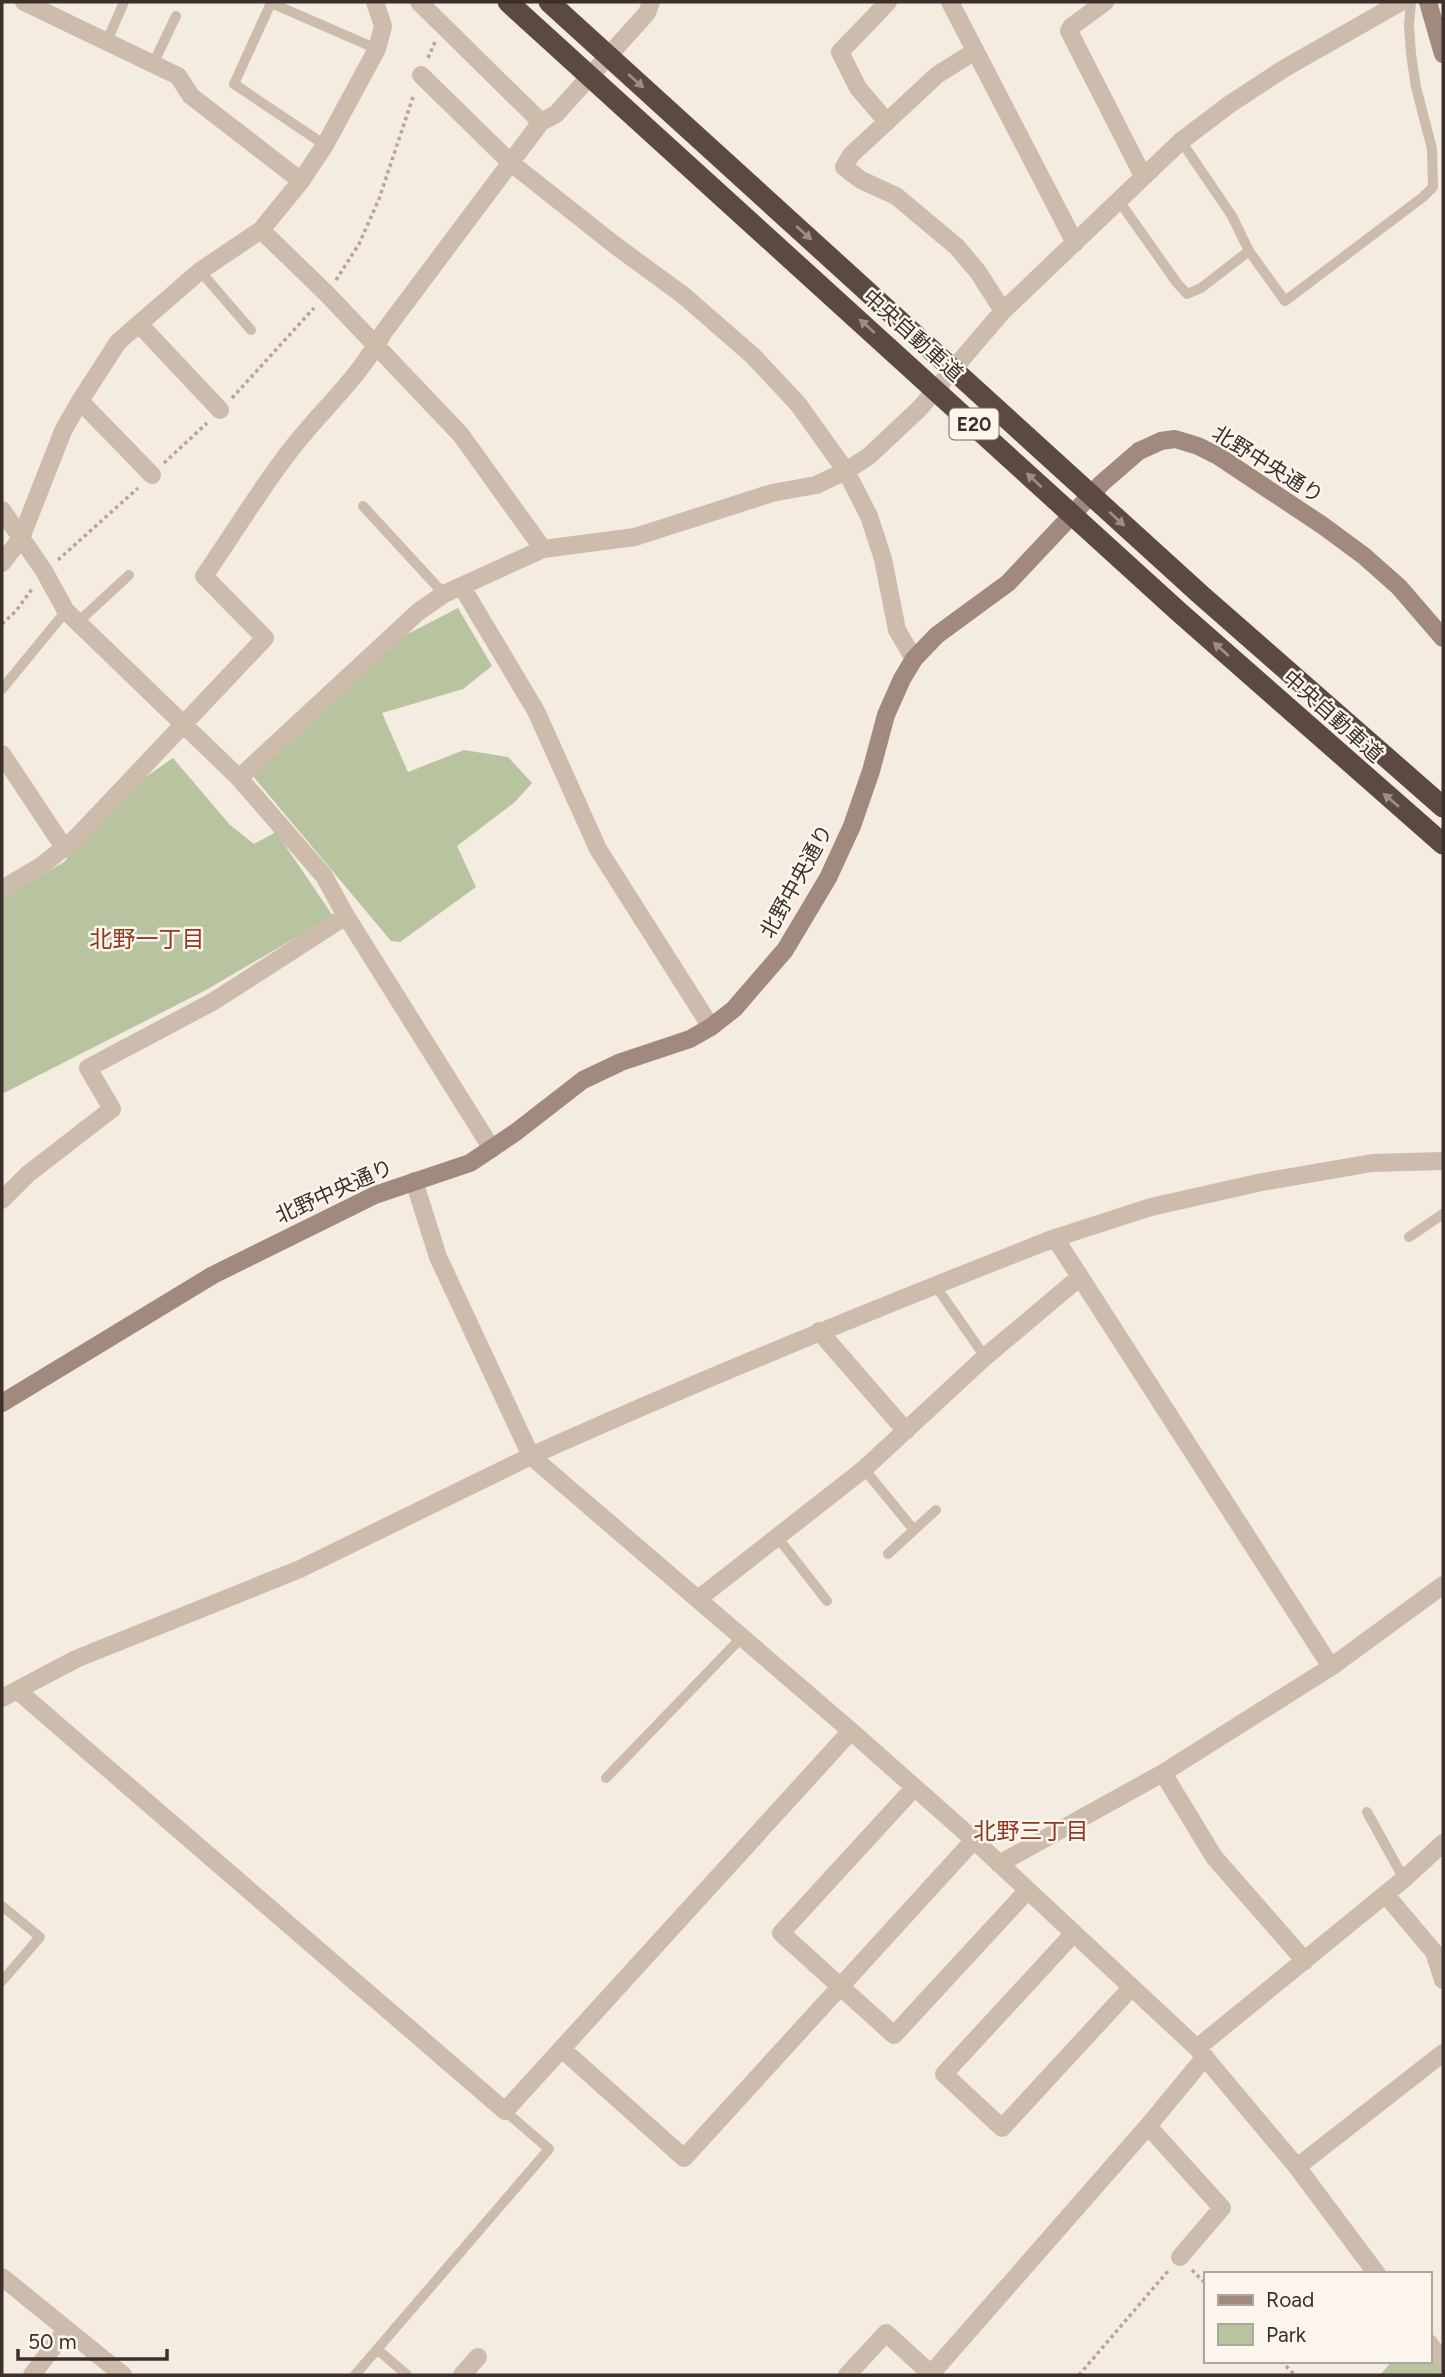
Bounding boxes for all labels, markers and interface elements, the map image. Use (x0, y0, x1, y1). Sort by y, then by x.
one-way arrow (627, 72, 644, 88)
one-way arrow (795, 225, 812, 241)
street label: 中央自動車道 (858, 284, 968, 386)
one-way arrow (858, 318, 876, 334)
road number: E20 (950, 408, 998, 440)
street label: 北野中央通り (1208, 420, 1328, 508)
one-way arrow (1026, 472, 1043, 488)
one-way arrow (1108, 510, 1125, 526)
one-way arrow (1212, 641, 1230, 657)
street label: 中央自動車道 (1278, 665, 1388, 767)
one-way arrow (1383, 793, 1400, 808)
street label: 北野中央通り (755, 820, 837, 942)
district label: 北野一丁目 (90, 925, 205, 953)
street label: 北野中央通り (271, 1154, 397, 1228)
district label: 北野三丁目 (974, 1817, 1089, 1845)
legend (1204, 2272, 1431, 2363)
text: Road (1266, 2287, 1314, 2312)
scale bar (18, 2318, 166, 2362)
text: Park (1266, 2322, 1307, 2347)
text: 50 m (28, 2329, 77, 2354)

